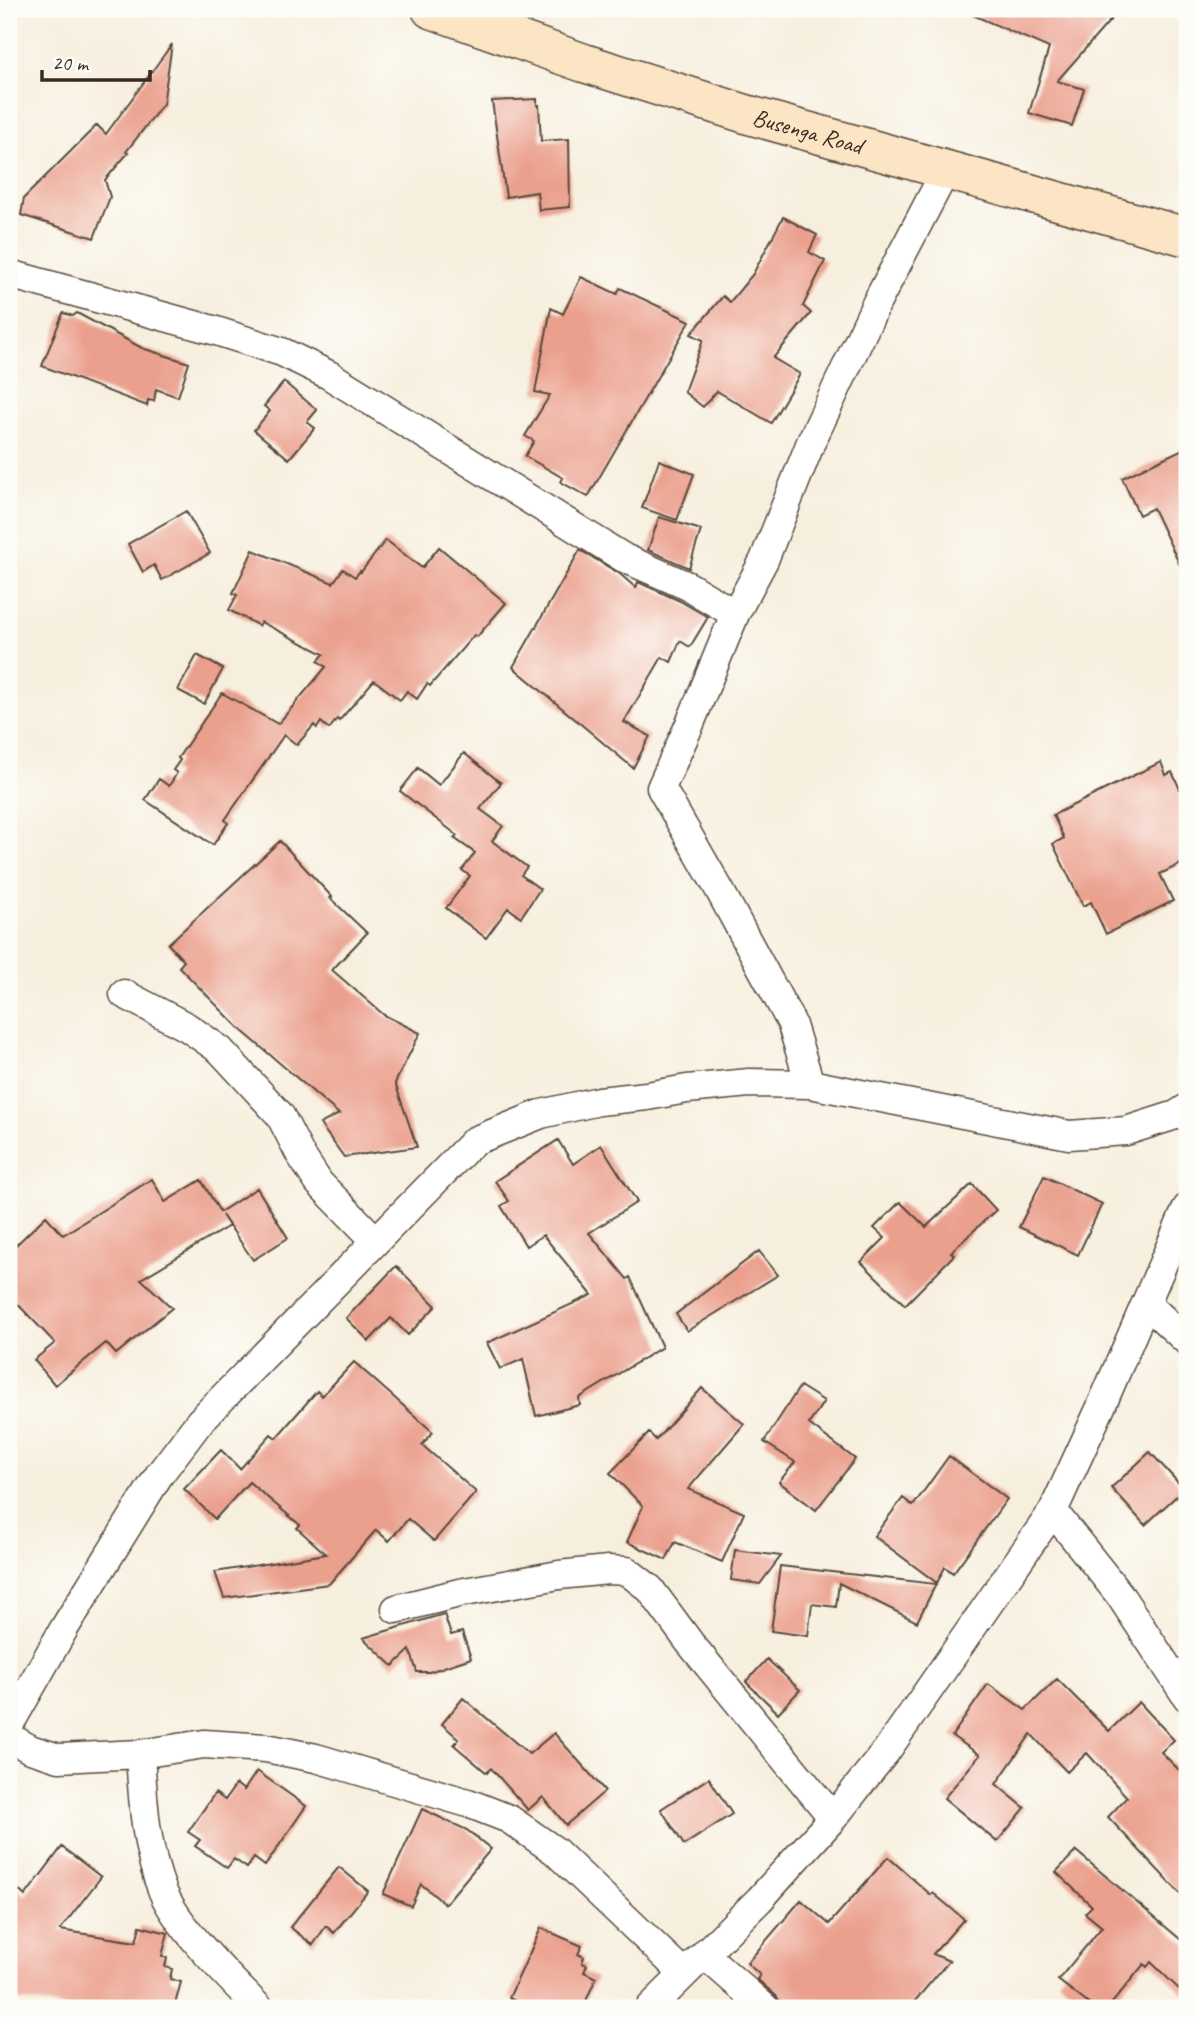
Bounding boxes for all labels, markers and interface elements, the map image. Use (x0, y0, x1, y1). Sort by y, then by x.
scale bar (42, 38, 150, 82)
text: 20 m (52, 50, 90, 76)
street label: Busenga Road (749, 102, 869, 162)

